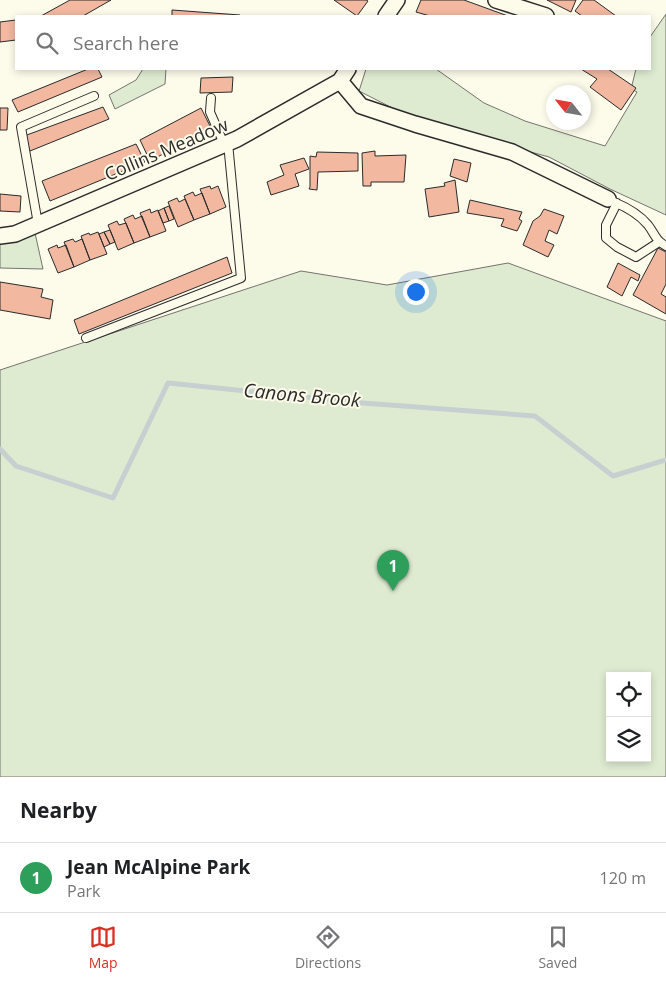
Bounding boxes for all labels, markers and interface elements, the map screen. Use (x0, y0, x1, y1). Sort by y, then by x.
search box (15, 15, 651, 70)
icon: search (33, 29, 61, 57)
text: Search here (73, 30, 179, 56)
north arrow (546, 85, 591, 130)
street label: Collins Meadow (100, 112, 232, 186)
your location (403, 279, 429, 305)
water label: Canons Brook (242, 377, 362, 413)
pin: 1 (377, 550, 409, 591)
map controls (606, 672, 651, 762)
button: locate (606, 672, 651, 717)
button: layers (606, 717, 651, 762)
text: Nearby (20, 796, 97, 824)
text: Jean McAlpine Park (67, 854, 250, 880)
text: 1 (31, 867, 41, 889)
text: 120 m (600, 867, 646, 889)
text: Park (67, 880, 100, 902)
tab: Map (89, 923, 118, 972)
tab: Directions (295, 923, 361, 972)
tab: Saved (538, 923, 577, 972)

